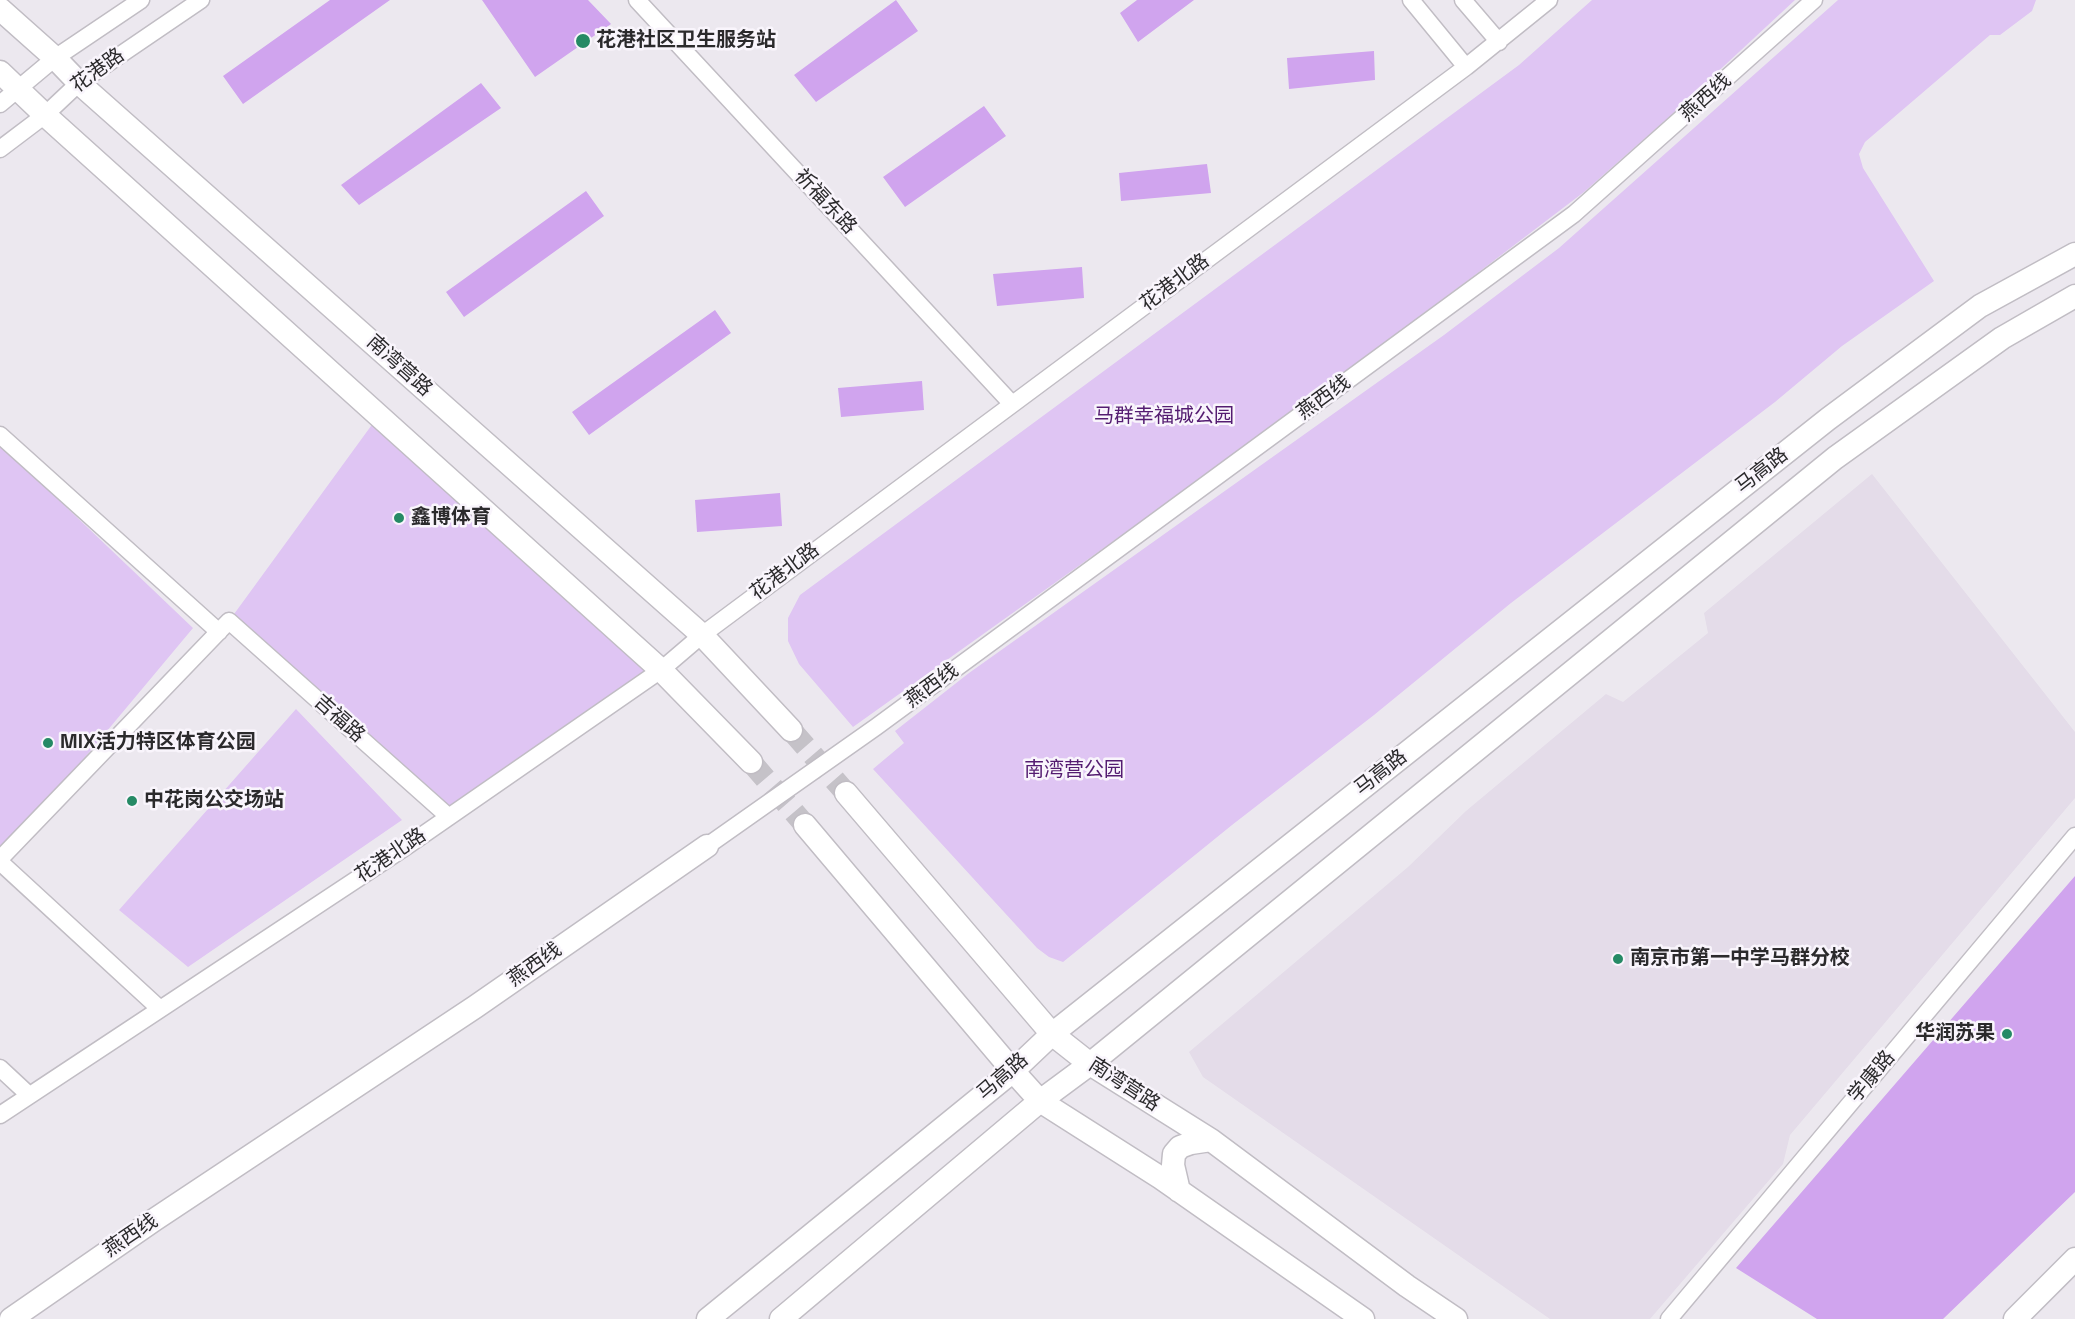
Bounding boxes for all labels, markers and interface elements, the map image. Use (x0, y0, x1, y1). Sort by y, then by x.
place label: 花港社区卫生服务站 (596, 29, 776, 53)
marker: 花港社区卫生服务站 (574, 32, 592, 50)
street label: 花港路 (67, 44, 129, 98)
street label: 燕西线 (1676, 69, 1736, 127)
street label: 祈福东路 (789, 165, 861, 239)
street label: 花港北路 (1136, 249, 1214, 317)
street label: 南湾营路 (361, 330, 437, 402)
street label: 燕西线 (1293, 371, 1355, 425)
park label: 马群幸福城公园 (1094, 405, 1234, 429)
street label: 马高路 (1731, 443, 1793, 499)
place label: 鑫博体育 (411, 506, 491, 530)
marker: 鑫博体育 (392, 511, 406, 525)
street label: 花港北路 (746, 538, 824, 606)
street label: 燕西线 (901, 659, 963, 713)
street label: 吉福路 (309, 690, 369, 748)
place label: MIX活力特区体育公园 (60, 731, 256, 755)
marker: MIX活力特区体育公园 (41, 736, 55, 750)
street label: 马高路 (1350, 745, 1412, 801)
park label: 南湾营公园 (1024, 759, 1124, 783)
place label: 中花岗公交场站 (144, 789, 284, 813)
marker: 中花岗公交场站 (125, 794, 139, 808)
street label: 花港北路 (351, 824, 431, 888)
street label: 燕西线 (504, 938, 566, 992)
place label: 南京市第一中学马群分校 (1630, 947, 1850, 971)
marker: 南京市第一中学马群分校 (1611, 952, 1625, 966)
place label: 华润苏果 (1915, 1022, 1995, 1046)
marker: 华润苏果 (2000, 1027, 2014, 1041)
street label: 学康路 (1844, 1046, 1900, 1108)
street label: 马高路 (972, 1048, 1034, 1106)
street label: 南湾营路 (1084, 1053, 1164, 1117)
street label: 燕西线 (99, 1209, 163, 1263)

